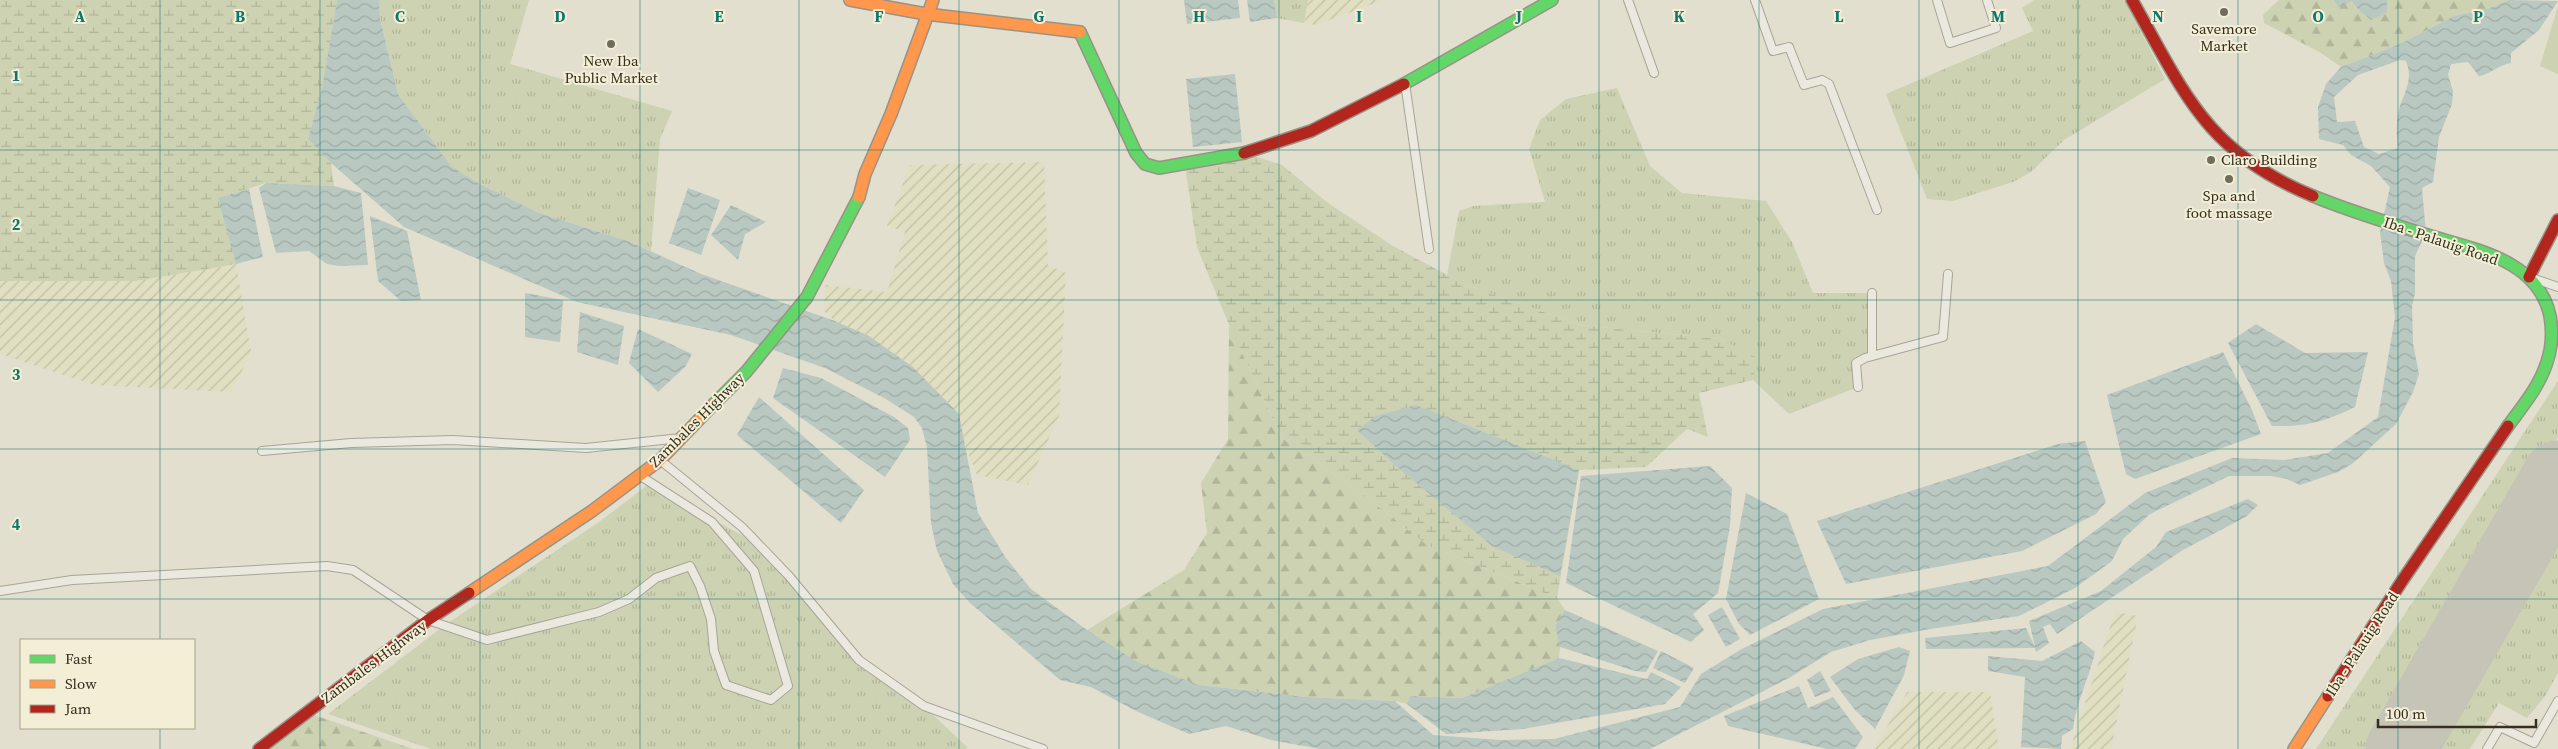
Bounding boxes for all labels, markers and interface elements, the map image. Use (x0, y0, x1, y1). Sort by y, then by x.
text: A (75, 5, 86, 27)
text: B (235, 5, 246, 27)
text: C (395, 5, 405, 27)
text: D (554, 5, 566, 27)
text: E (714, 5, 724, 27)
text: F (874, 5, 884, 27)
text: G (1034, 5, 1045, 27)
text: H (1193, 5, 1205, 27)
text: I (1356, 5, 1362, 27)
text: J (1515, 5, 1522, 27)
text: K (1673, 5, 1685, 27)
text: L (1834, 5, 1844, 27)
text: M (1991, 5, 2005, 27)
text: N (2152, 5, 2164, 27)
text: O (2312, 5, 2324, 27)
text: P (2473, 5, 2483, 27)
marker: Savemore Market (2218, 6, 2230, 18)
place label: Savemore Market (2191, 18, 2257, 56)
marker: New Iba Public Market (605, 38, 617, 50)
place label: New Iba Public Market (564, 50, 658, 88)
text: 1 (12, 64, 20, 86)
place label: Claro Building (2221, 149, 2317, 170)
marker: Claro Building (2205, 154, 2217, 166)
marker: Spa and foot massage (2223, 173, 2235, 185)
place label: Spa and foot massage (2186, 185, 2273, 223)
street label: Iba - Palauig Road (2381, 211, 2502, 270)
text: 2 (12, 213, 21, 235)
text: 3 (12, 363, 21, 385)
street label: Zambales Highway (644, 367, 749, 472)
text: 4 (12, 513, 21, 535)
street label: Iba - Palauig Road (2320, 587, 2403, 700)
street label: Zambales Highway (317, 615, 431, 708)
legend (20, 639, 195, 729)
text: Fast (65, 648, 92, 669)
text: Slow (65, 673, 97, 694)
scale bar (2378, 696, 2536, 728)
text: Jam (64, 698, 92, 719)
text: 100 m (2386, 703, 2426, 724)

